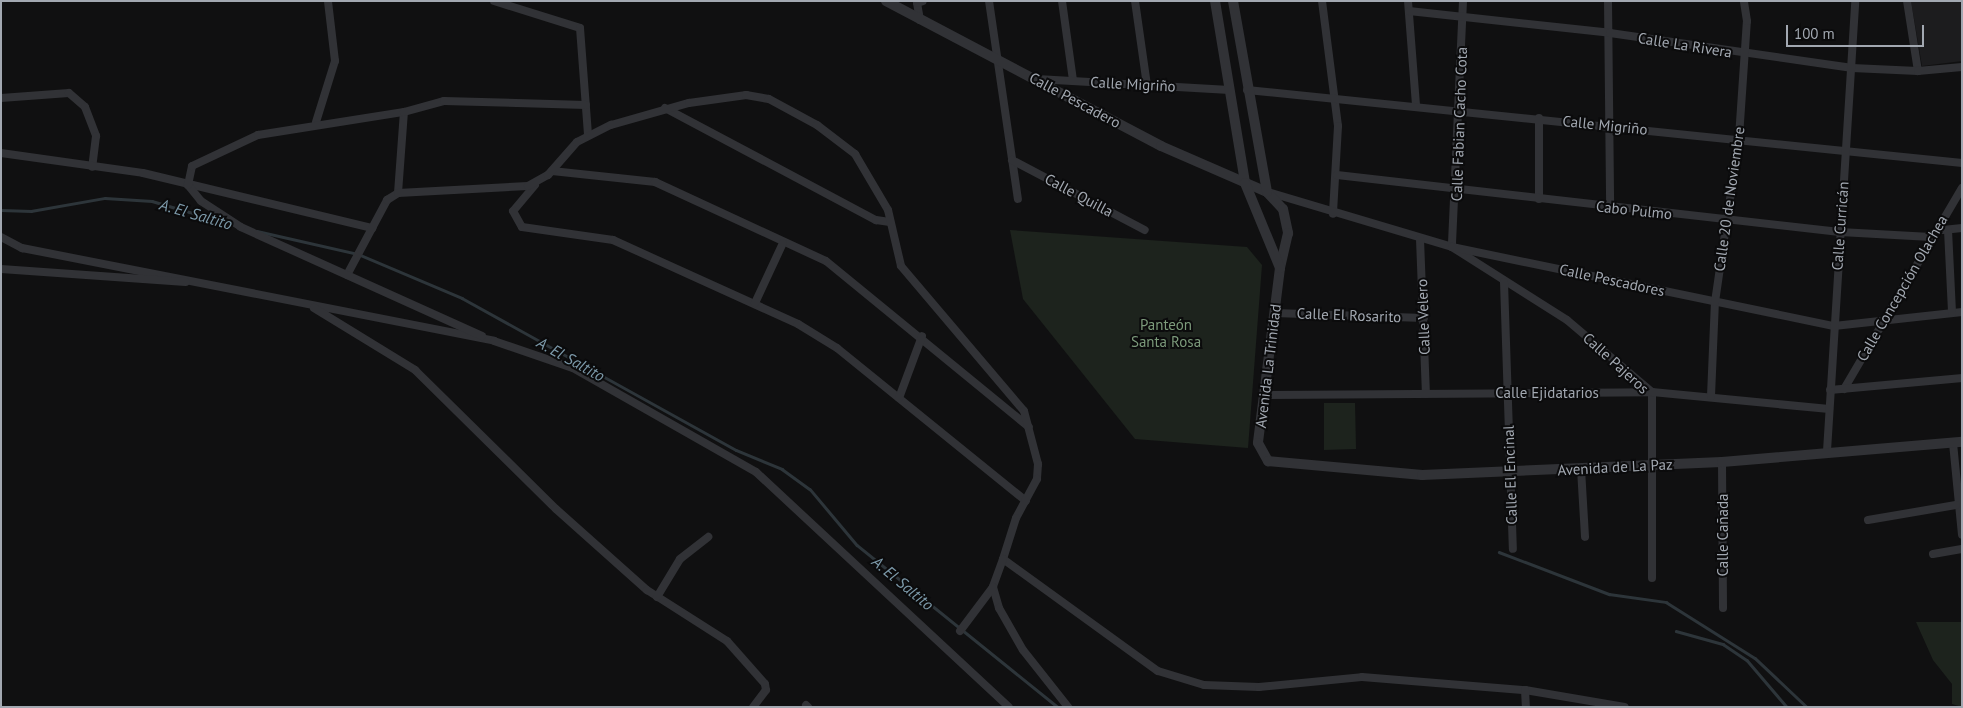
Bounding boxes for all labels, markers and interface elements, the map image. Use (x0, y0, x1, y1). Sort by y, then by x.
scale bar (1788, 15, 1926, 47)
text: 100 m (1794, 24, 1835, 43)
street label: Calle La Rivera (1637, 29, 1733, 61)
street label: Calle Fabian Cacho Cota (1447, 46, 1471, 202)
street label: Calle Pescadero (1026, 68, 1124, 132)
street label: Calle Migriño (1090, 73, 1176, 95)
street label: Calle Migriño (1562, 112, 1648, 138)
street label: Calle 20 de Noviembre (1710, 125, 1748, 273)
street label: Calle Quilla (1042, 170, 1116, 220)
street label: Calle Curricán (1828, 181, 1852, 271)
water label: A. El Saltito (157, 194, 235, 234)
street label: Cabo Pulmo (1595, 197, 1673, 223)
street label: Calle Concepción Olachea (1853, 212, 1951, 364)
street label: Calle Pescadores (1558, 260, 1666, 300)
street label: Calle Velero (1413, 278, 1433, 356)
street label: Avenida La Trinidad (1251, 303, 1285, 429)
street label: Calle El Rosarito (1296, 304, 1402, 326)
park label: Panteón Santa Rosa (1131, 315, 1201, 350)
street label: Calle Pajeros (1579, 329, 1653, 397)
water label: A. El Saltito (533, 332, 609, 386)
street label: Calle Ejidatarios (1495, 384, 1599, 402)
street label: Calle El Encinal (1499, 425, 1521, 525)
street label: Avenida de La Paz (1557, 455, 1673, 479)
street label: Calle Cañada (1714, 493, 1732, 577)
water label: A. El Saltito (868, 551, 938, 615)

